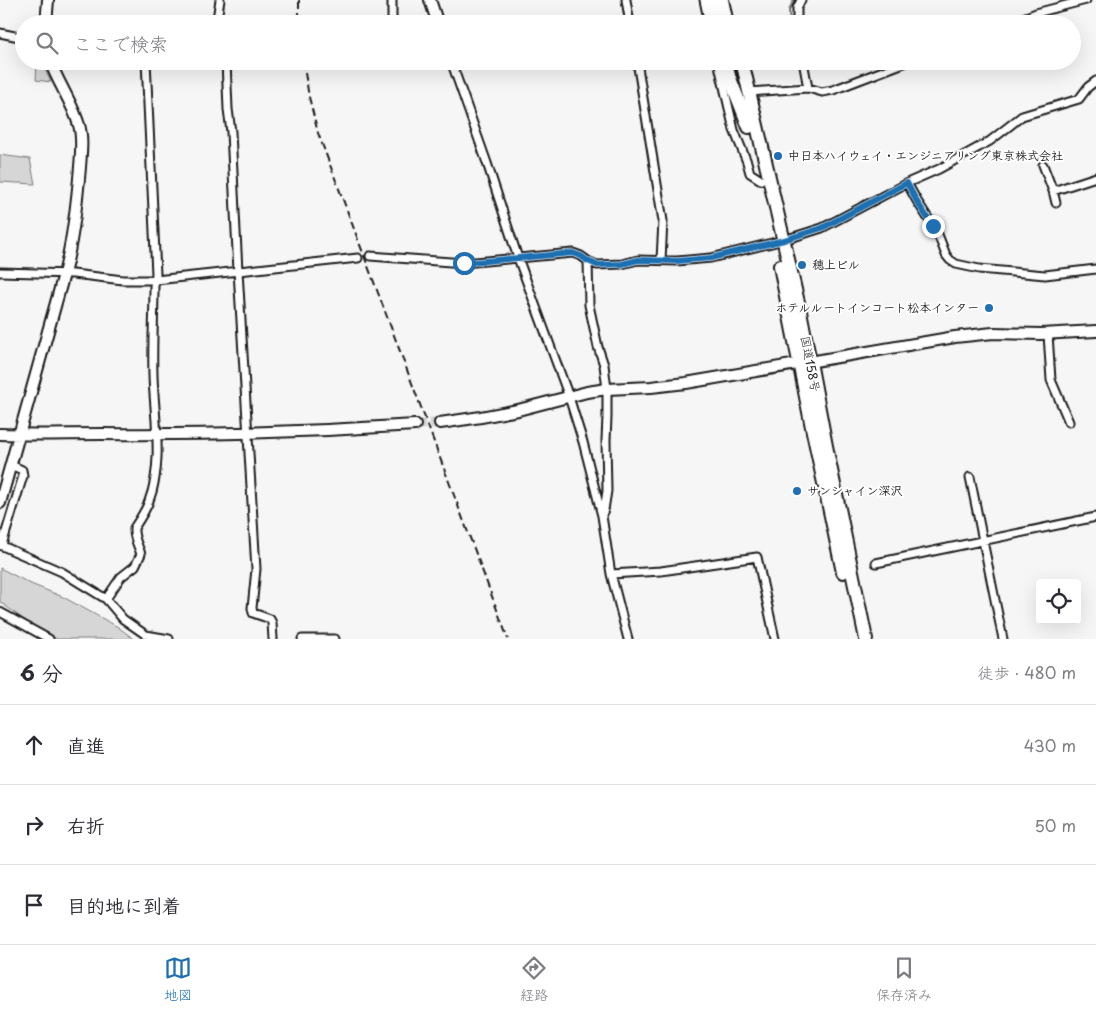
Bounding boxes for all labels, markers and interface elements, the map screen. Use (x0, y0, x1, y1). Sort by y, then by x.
search box (15, 15, 1081, 70)
icon: search (33, 29, 61, 57)
text: ここで検索 (73, 29, 168, 57)
place label: 中日本ハイウェイ・エンジニアリング東京株式会社 (788, 146, 1063, 164)
marker: 中日本ハイウェイ・エンジニアリング東京株式会社 (772, 150, 784, 162)
route end (922, 215, 945, 238)
route start (453, 252, 476, 275)
place label: 穂上ビル (812, 255, 860, 273)
marker: 穂上ビル (796, 259, 808, 271)
place label: ホテルルートインコート松本インター (775, 298, 979, 316)
marker: ホテルルートインコート松本インター (983, 302, 995, 314)
street label: 国道158号 (797, 334, 825, 393)
place label: サンシャイン深沢 (807, 481, 903, 499)
marker: サンシャイン深沢 (791, 485, 803, 497)
map controls (1036, 579, 1081, 624)
button: locate (1036, 579, 1081, 624)
text: 6 分 (20, 656, 63, 688)
text: 徒歩 · 480 m (978, 660, 1076, 684)
icon: ahead (20, 731, 48, 759)
text: 直進 (67, 731, 105, 759)
text: 430 m (1024, 733, 1076, 757)
icon: right (20, 811, 48, 839)
text: 右折 (67, 811, 105, 839)
text: 50 m (1035, 813, 1076, 837)
icon: arrive (20, 891, 48, 919)
text: 目的地に到着 (67, 891, 181, 919)
tab: 地図 (164, 954, 192, 1005)
tab: 経路 (520, 954, 548, 1005)
tab: 保存済み (876, 954, 932, 1005)

